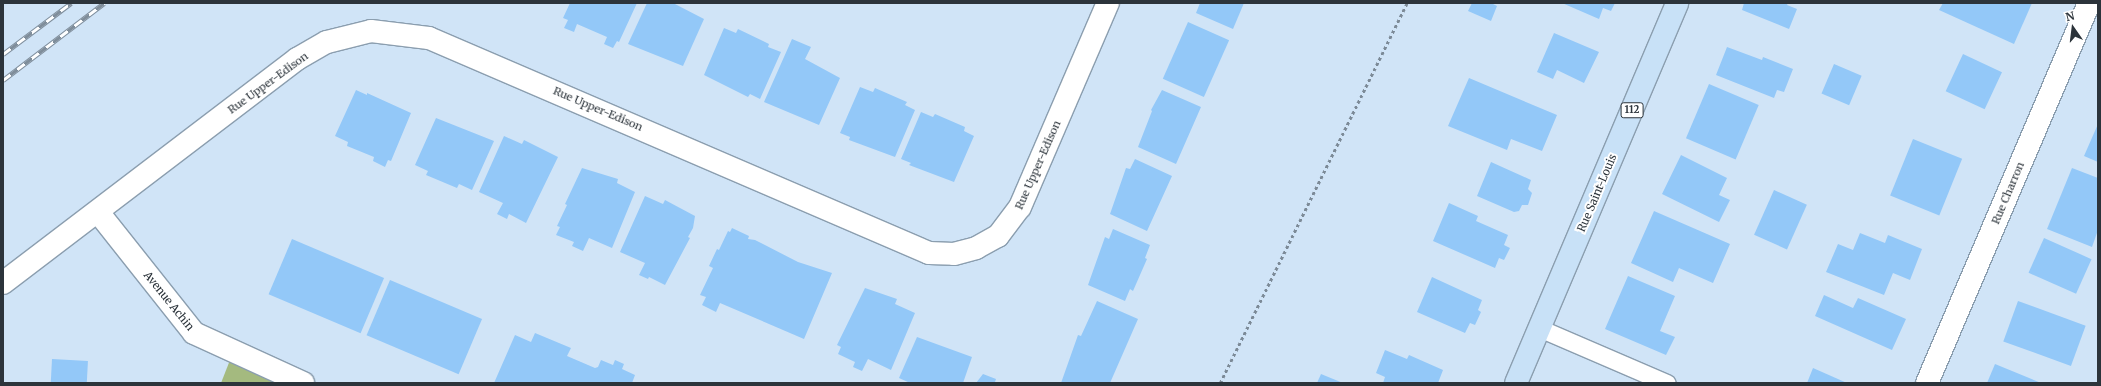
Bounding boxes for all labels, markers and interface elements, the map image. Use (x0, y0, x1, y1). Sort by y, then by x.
north arrow (2053, 8, 2093, 48)
text: N (2064, 9, 2076, 24)
street label: Rue Upper-Edison (225, 49, 311, 117)
street label: Rue Upper-Edison (551, 84, 645, 134)
road number: 112 (1620, 102, 1644, 118)
street label: Rue Upper-Edison (1012, 118, 1064, 212)
street label: Rue Saint-Louis (1575, 152, 1619, 234)
street label: Rue Charron (1989, 160, 2027, 226)
street label: Avenue Achin (141, 269, 197, 333)

